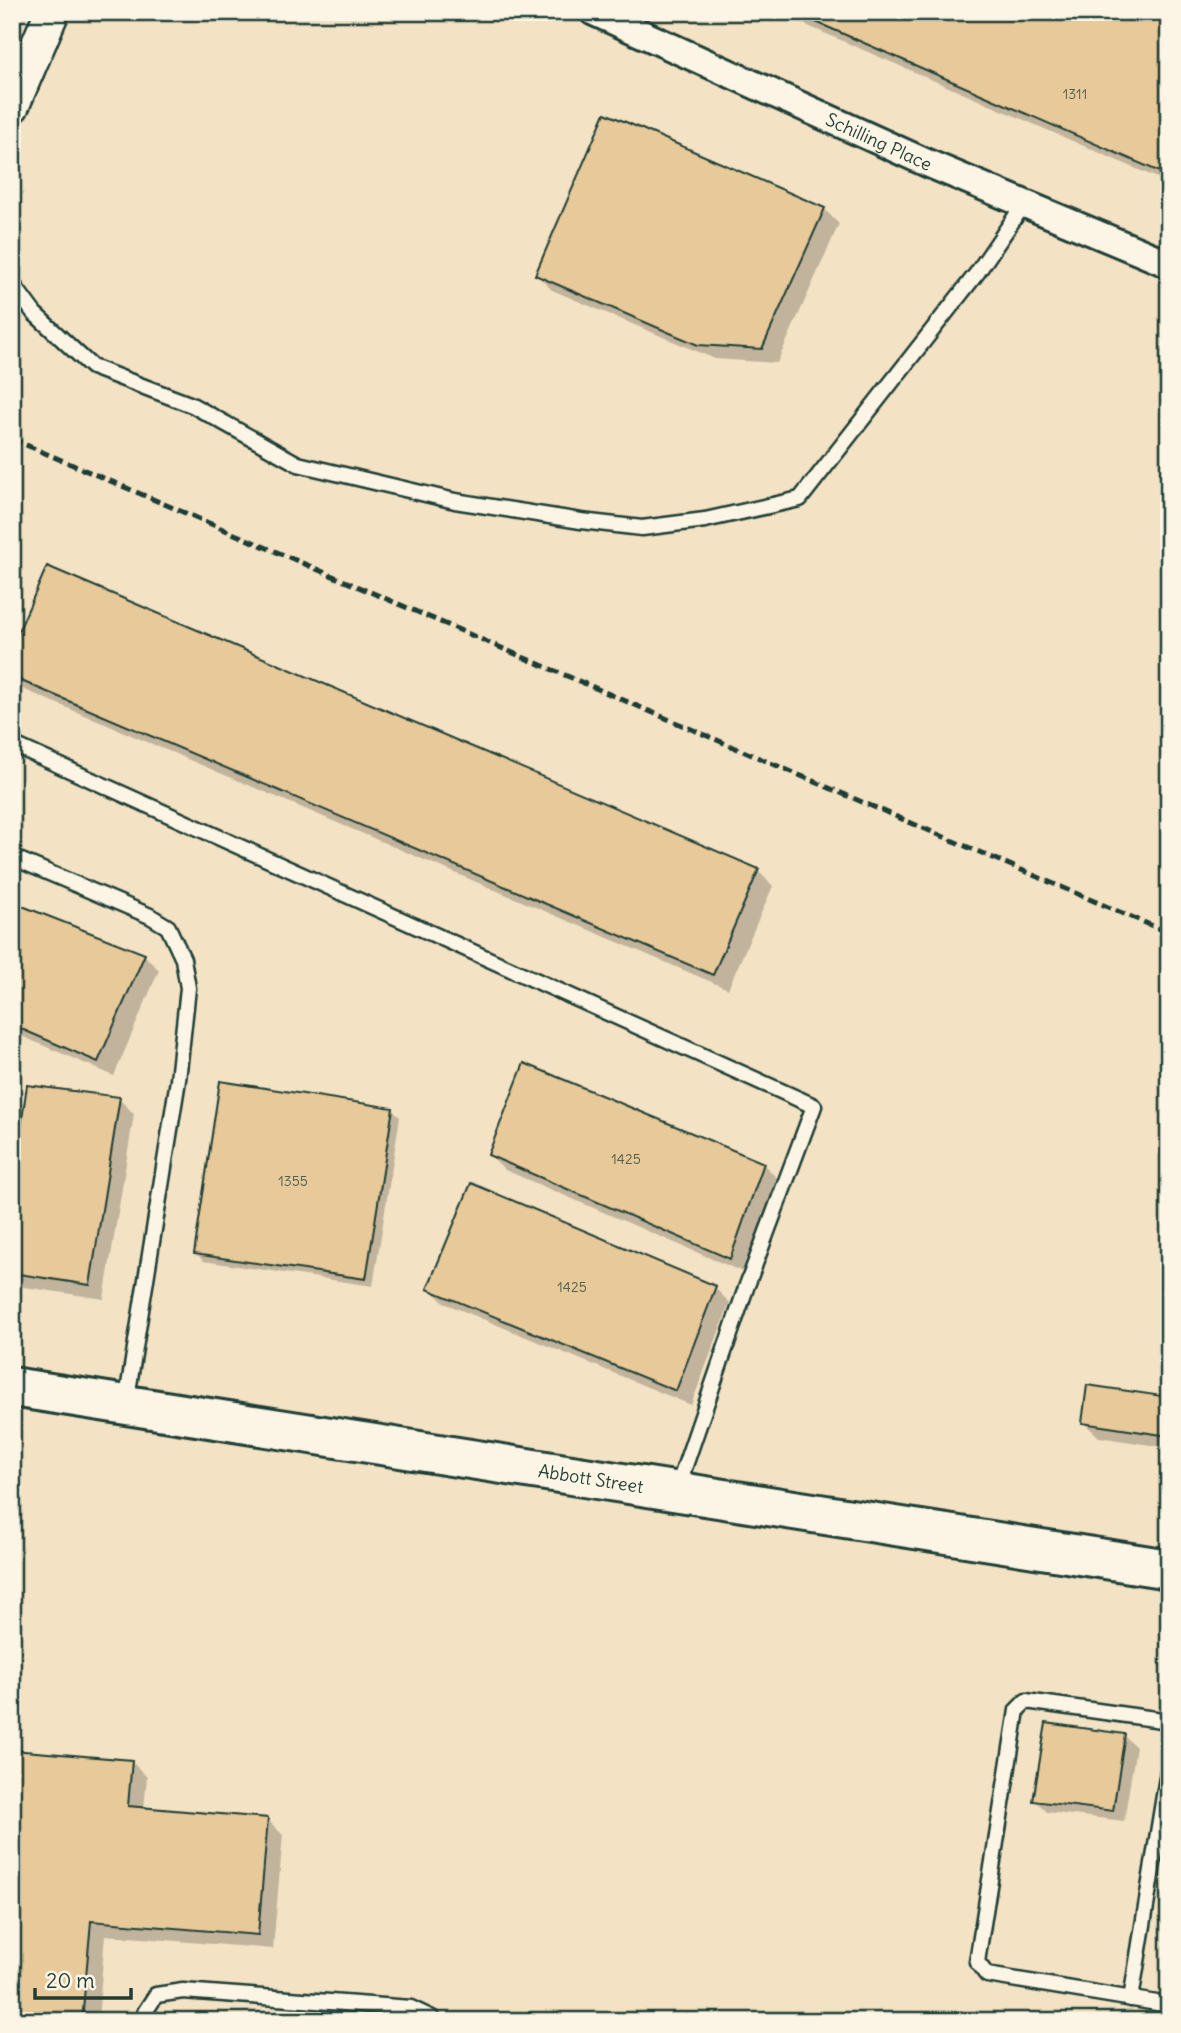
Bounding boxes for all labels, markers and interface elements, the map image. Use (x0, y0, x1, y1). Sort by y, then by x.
house number: 1311 (1063, 85, 1087, 103)
street label: Schilling Place (822, 107, 936, 175)
house number: 1425 (611, 1150, 641, 1168)
house number: 1355 (278, 1172, 308, 1190)
house number: 1425 (557, 1278, 587, 1296)
street label: Abbott Street (537, 1458, 645, 1498)
scale bar (35, 1956, 131, 2000)
text: 20 m (46, 1967, 95, 1994)

